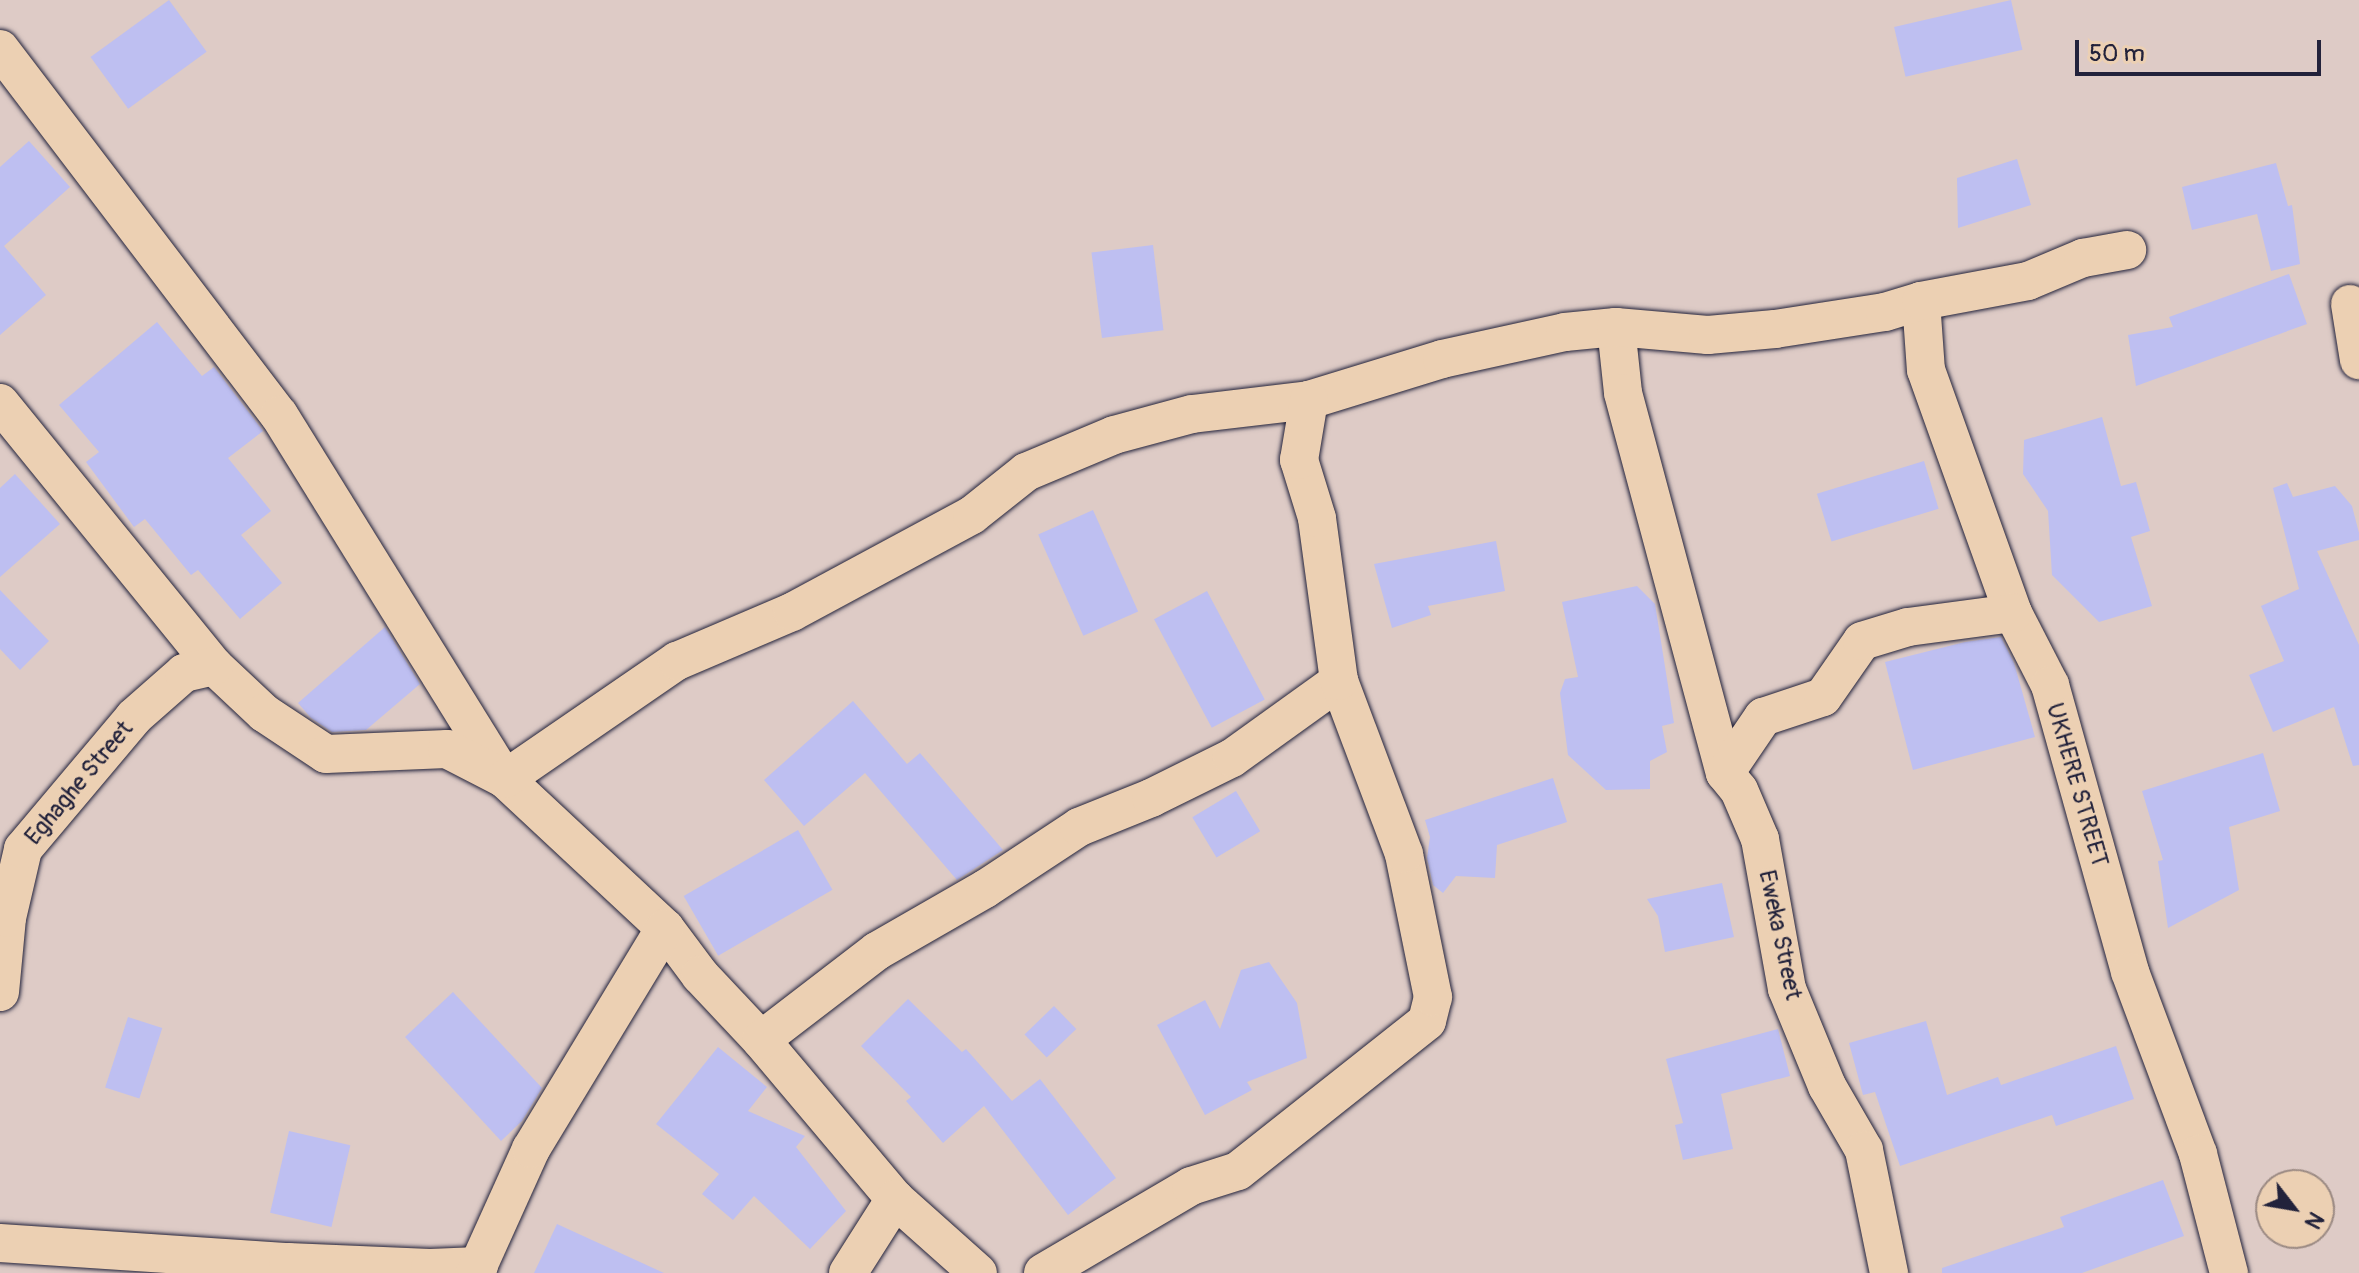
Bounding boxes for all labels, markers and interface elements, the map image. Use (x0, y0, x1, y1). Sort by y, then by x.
scale bar (2079, 24, 2325, 74)
text: 50 m (2089, 39, 2145, 68)
street label: UKHERE STREET (2040, 700, 2114, 870)
street label: Eghaghe Street (19, 715, 139, 851)
street label: Eweka Street (1752, 867, 1808, 1003)
north arrow (2255, 1169, 2335, 1249)
text: N (2298, 1207, 2330, 1234)

